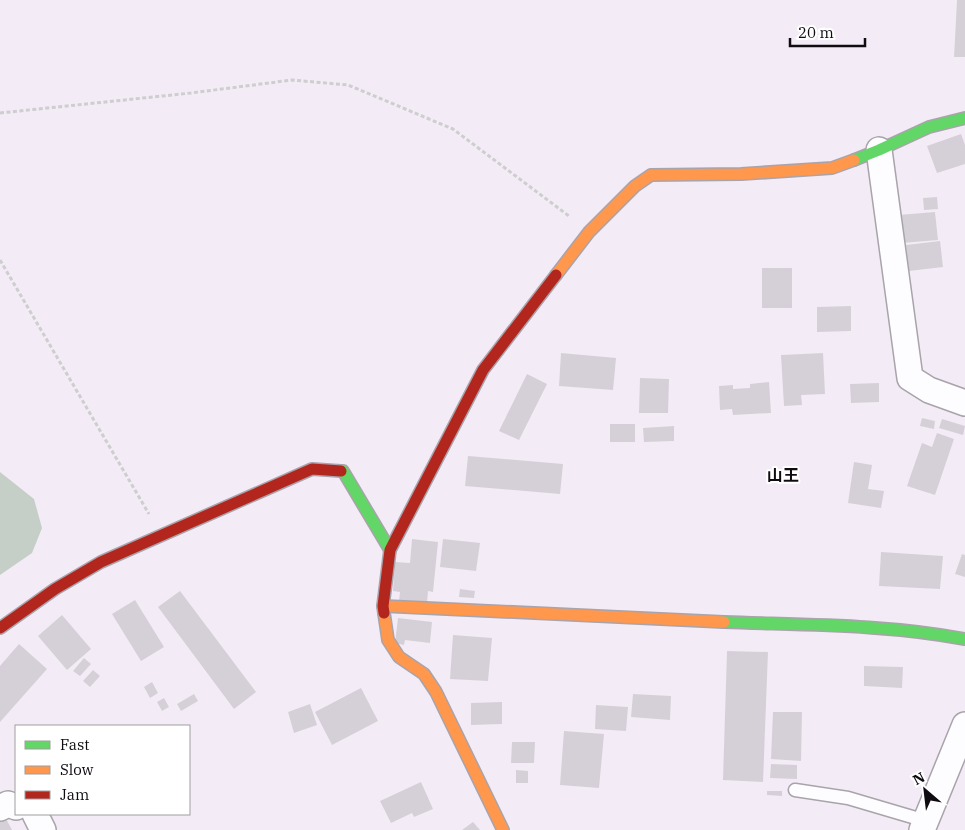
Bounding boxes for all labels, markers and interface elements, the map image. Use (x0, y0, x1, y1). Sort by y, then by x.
scale bar (790, 15, 865, 47)
text: 20 m (798, 23, 834, 42)
district label: 山王 (767, 465, 799, 485)
legend (15, 725, 190, 815)
text: Fast (60, 735, 90, 754)
text: Slow (60, 760, 94, 779)
north arrow (900, 765, 950, 815)
text: N (910, 768, 928, 789)
text: Jam (60, 785, 89, 804)

